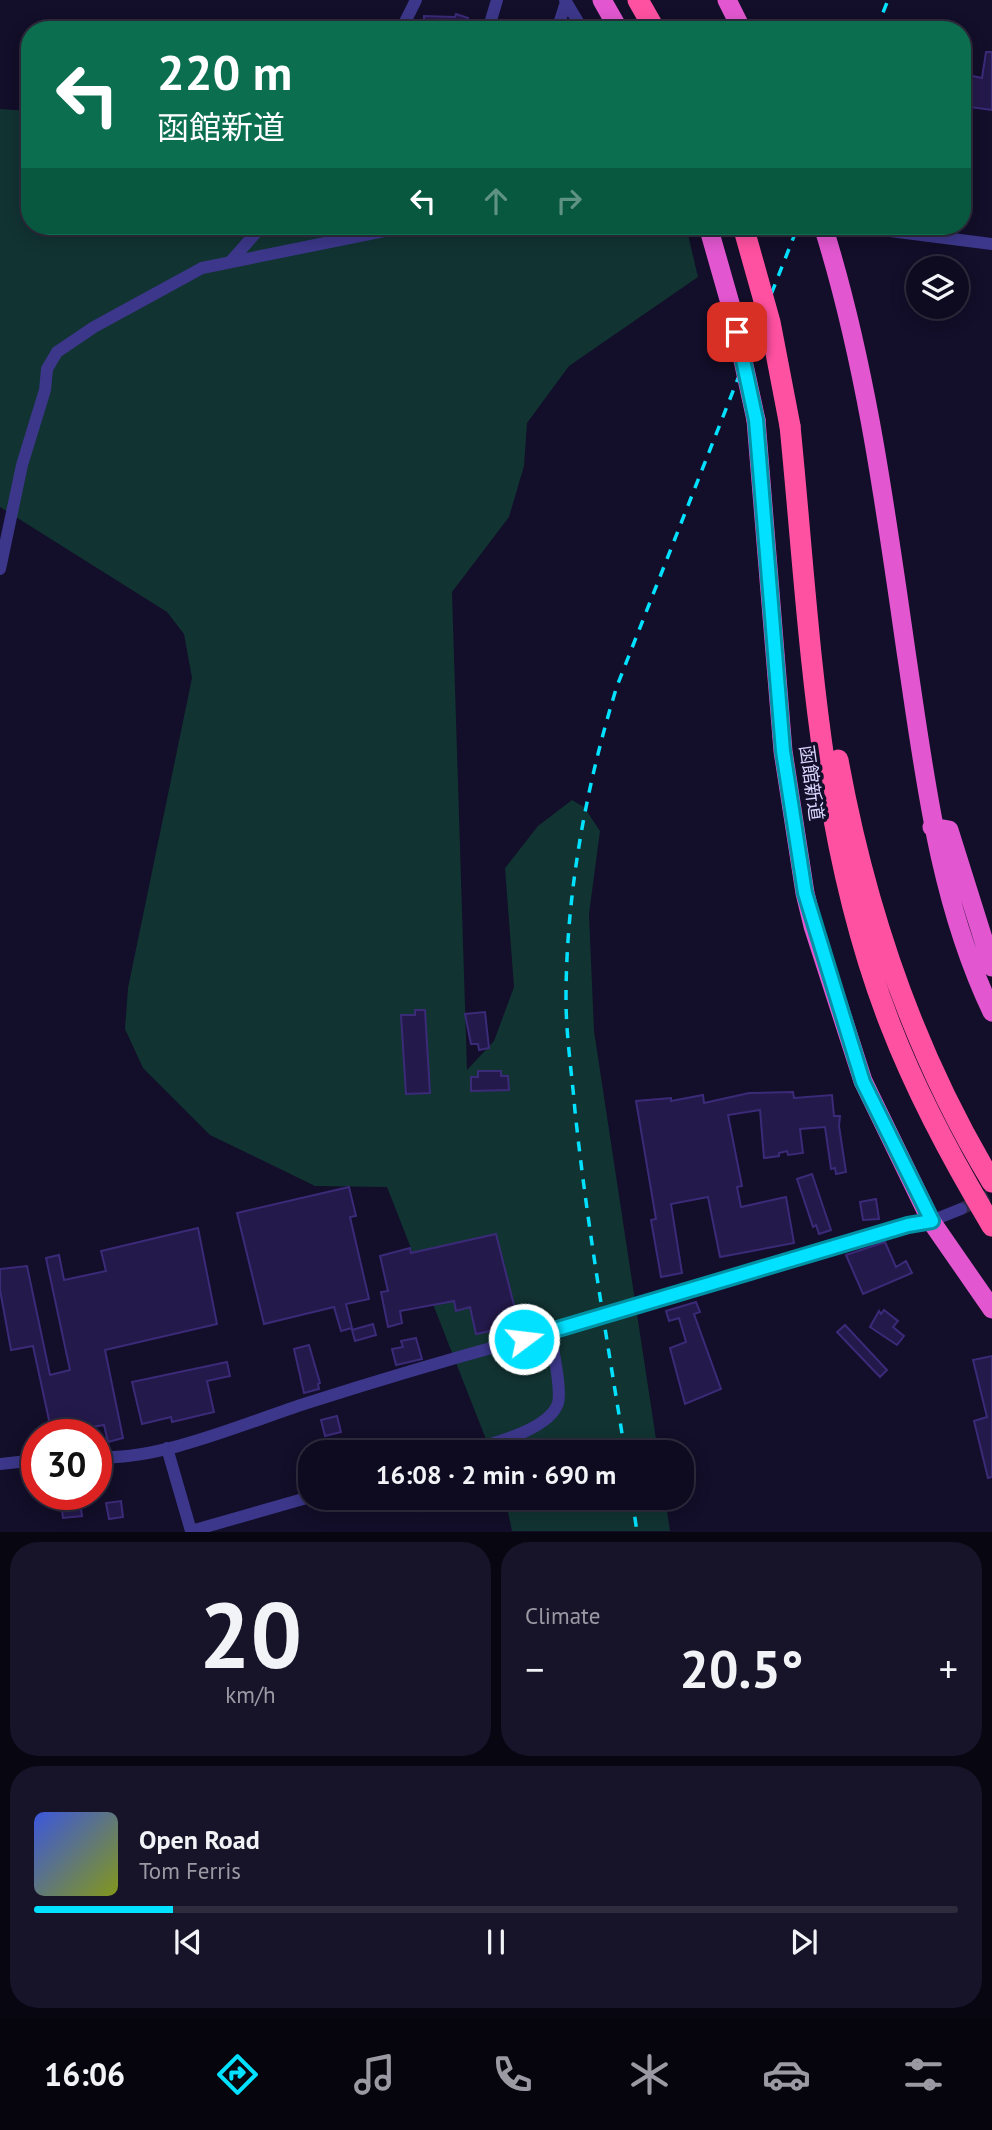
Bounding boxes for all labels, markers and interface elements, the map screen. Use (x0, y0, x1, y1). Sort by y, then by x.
text: 220 m (157, 40, 292, 104)
icon: left (42, 49, 133, 140)
text: 函館新道 (157, 106, 285, 148)
icon: left (404, 182, 442, 220)
icon: ahead (477, 182, 515, 220)
icon: right (550, 182, 588, 220)
map controls (906, 256, 969, 319)
button: layers (906, 256, 969, 319)
pin (707, 302, 767, 362)
icon: arrive (718, 313, 756, 351)
street label: 函館新道 (795, 744, 829, 822)
position arrow (487, 1302, 561, 1376)
speed limit sign: 30 (21, 1419, 112, 1510)
text: 16:08 · 2 min · 690 m (376, 1458, 616, 1491)
text: 20 (199, 1575, 302, 1693)
text: Climate (525, 1601, 600, 1630)
text: 20.5° (680, 1635, 803, 1702)
text: − (525, 1644, 544, 1693)
text: + (939, 1644, 958, 1693)
text: km/h (225, 1680, 276, 1709)
text: Open Road (139, 1823, 260, 1856)
text: Tom Ferris (139, 1856, 241, 1885)
icon: previous (169, 1923, 207, 1961)
icon: pause (477, 1923, 515, 1961)
icon: next (785, 1923, 823, 1961)
icon: directions (213, 2050, 262, 2099)
icon: music (350, 2050, 399, 2099)
icon: phone (488, 2050, 537, 2099)
icon: climate (625, 2050, 674, 2099)
icon: car (762, 2050, 811, 2099)
icon: filters (899, 2050, 948, 2099)
text: 16:06 (44, 2053, 125, 2095)

